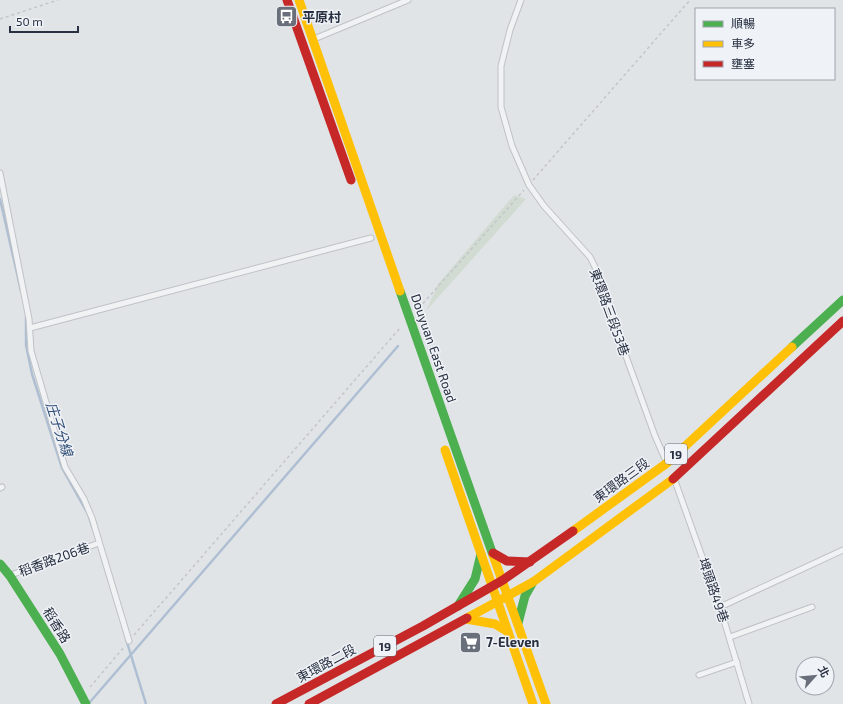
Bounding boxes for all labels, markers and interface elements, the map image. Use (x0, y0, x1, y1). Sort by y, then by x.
bus stop icon: 平原村 (274, 4, 300, 30)
scale bar (10, 8, 78, 34)
legend (695, 8, 835, 80)
place label: 平原村 (302, 9, 341, 25)
text: 50 m (16, 14, 43, 28)
text: 順暢 (731, 16, 755, 30)
text: 車多 (731, 36, 755, 50)
text: 壅塞 (731, 56, 755, 70)
street label: 東環路三段53巷 (587, 266, 633, 358)
street label: Douyuan East Road (408, 291, 460, 405)
water label: 庄子分線 (43, 400, 77, 460)
road number: 19 (665, 444, 687, 464)
street label: 東環路三段 (590, 454, 652, 506)
street label: 稻香路206巷 (16, 539, 92, 579)
street label: 埤頭路49巷 (695, 556, 733, 624)
street label: 稻香路 (40, 604, 74, 646)
supermarket icon: 7-Eleven (457, 629, 483, 655)
place label: 7-Eleven (486, 634, 540, 650)
road number: 19 (374, 636, 396, 656)
street label: 東環路二段 (294, 641, 358, 685)
north arrow (795, 656, 835, 696)
text: 北 (816, 663, 833, 679)

